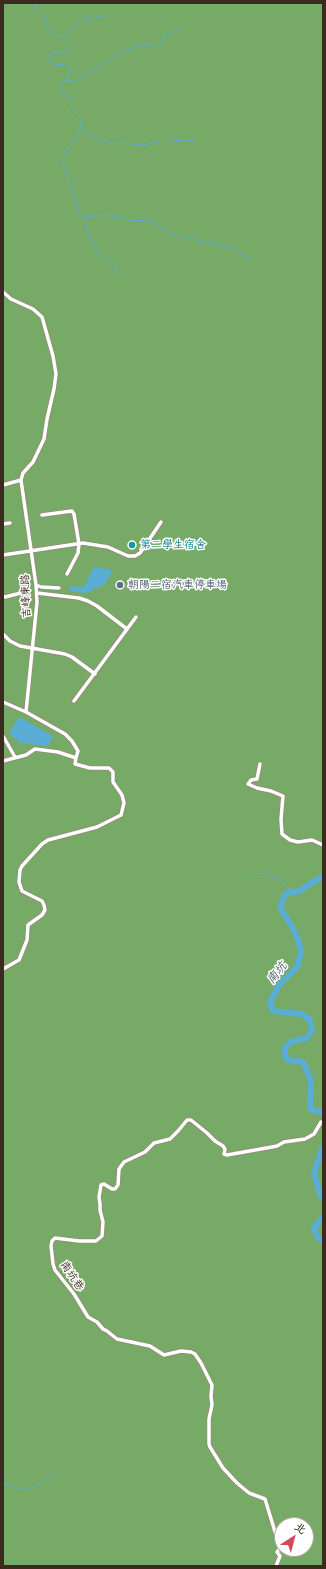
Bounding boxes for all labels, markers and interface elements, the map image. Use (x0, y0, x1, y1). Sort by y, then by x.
place label: 第二學生宿舍 (140, 538, 206, 552)
marker: 第二學生宿舍 (127, 540, 137, 550)
street label: 吉峰東路 (19, 574, 33, 618)
place label: 朝陽二宿汽車停車場 (128, 578, 227, 592)
marker: 朝陽二宿汽車停車場 (115, 580, 125, 590)
water label: 南坑 (264, 959, 290, 987)
street label: 南坑巷 (57, 1259, 87, 1293)
north arrow (274, 1517, 314, 1557)
text: 北 (292, 1519, 309, 1537)

